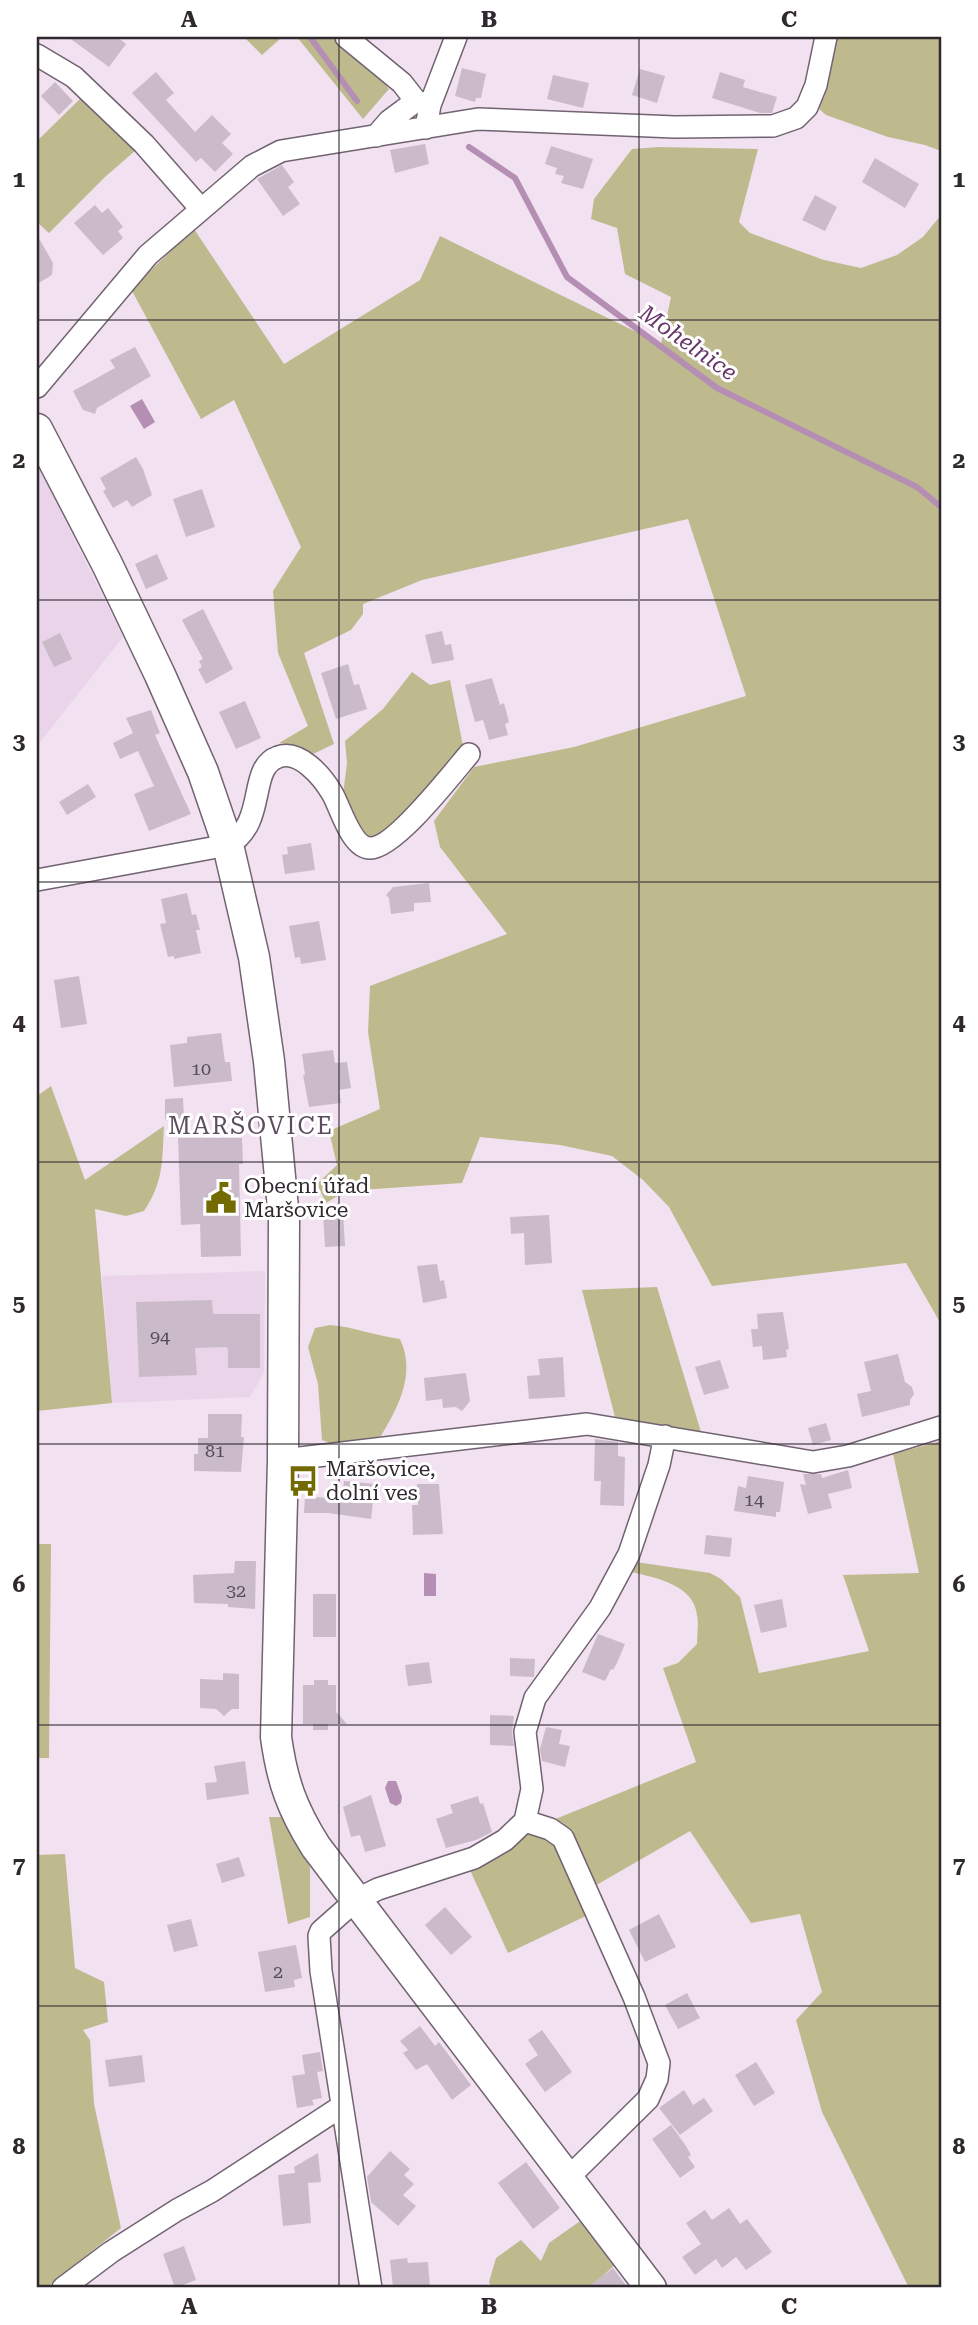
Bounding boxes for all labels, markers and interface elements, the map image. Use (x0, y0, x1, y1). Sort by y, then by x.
text: A (181, 6, 198, 33)
text: B (481, 6, 497, 33)
text: C (781, 6, 797, 33)
text: 1 (13, 166, 26, 193)
text: 1 (953, 166, 966, 193)
water label: Mohelnice (633, 299, 742, 386)
text: 2 (13, 447, 25, 474)
text: 2 (953, 447, 965, 474)
text: 3 (13, 728, 26, 755)
text: 3 (953, 728, 966, 755)
text: 4 (13, 1009, 26, 1036)
text: 4 (953, 1009, 966, 1036)
house number: 10 (191, 1058, 211, 1079)
district label: MARŠOVICE (168, 1111, 334, 1140)
place label: Obecní úřad Maršovice (244, 1174, 370, 1222)
public building icon: Obecní úřad Maršovice (204, 1181, 238, 1215)
text: 5 (13, 1290, 26, 1317)
text: 5 (953, 1290, 966, 1317)
house number: 94 (150, 1326, 170, 1347)
house number: 81 (205, 1440, 225, 1461)
place label: Maršovice, dolní ves (326, 1457, 436, 1505)
bus stop icon: Maršovice, dolní ves (286, 1464, 320, 1498)
house number: 14 (744, 1489, 764, 1510)
text: 6 (13, 1571, 26, 1598)
text: 6 (953, 1571, 966, 1598)
house number: 32 (226, 1580, 246, 1601)
text: 7 (13, 1852, 26, 1879)
text: 7 (953, 1852, 966, 1879)
house number: 2 (273, 1961, 283, 1982)
text: 8 (13, 2133, 26, 2160)
text: 8 (953, 2133, 966, 2160)
text: A (181, 2293, 198, 2320)
text: B (481, 2293, 497, 2320)
text: C (781, 2293, 797, 2320)

